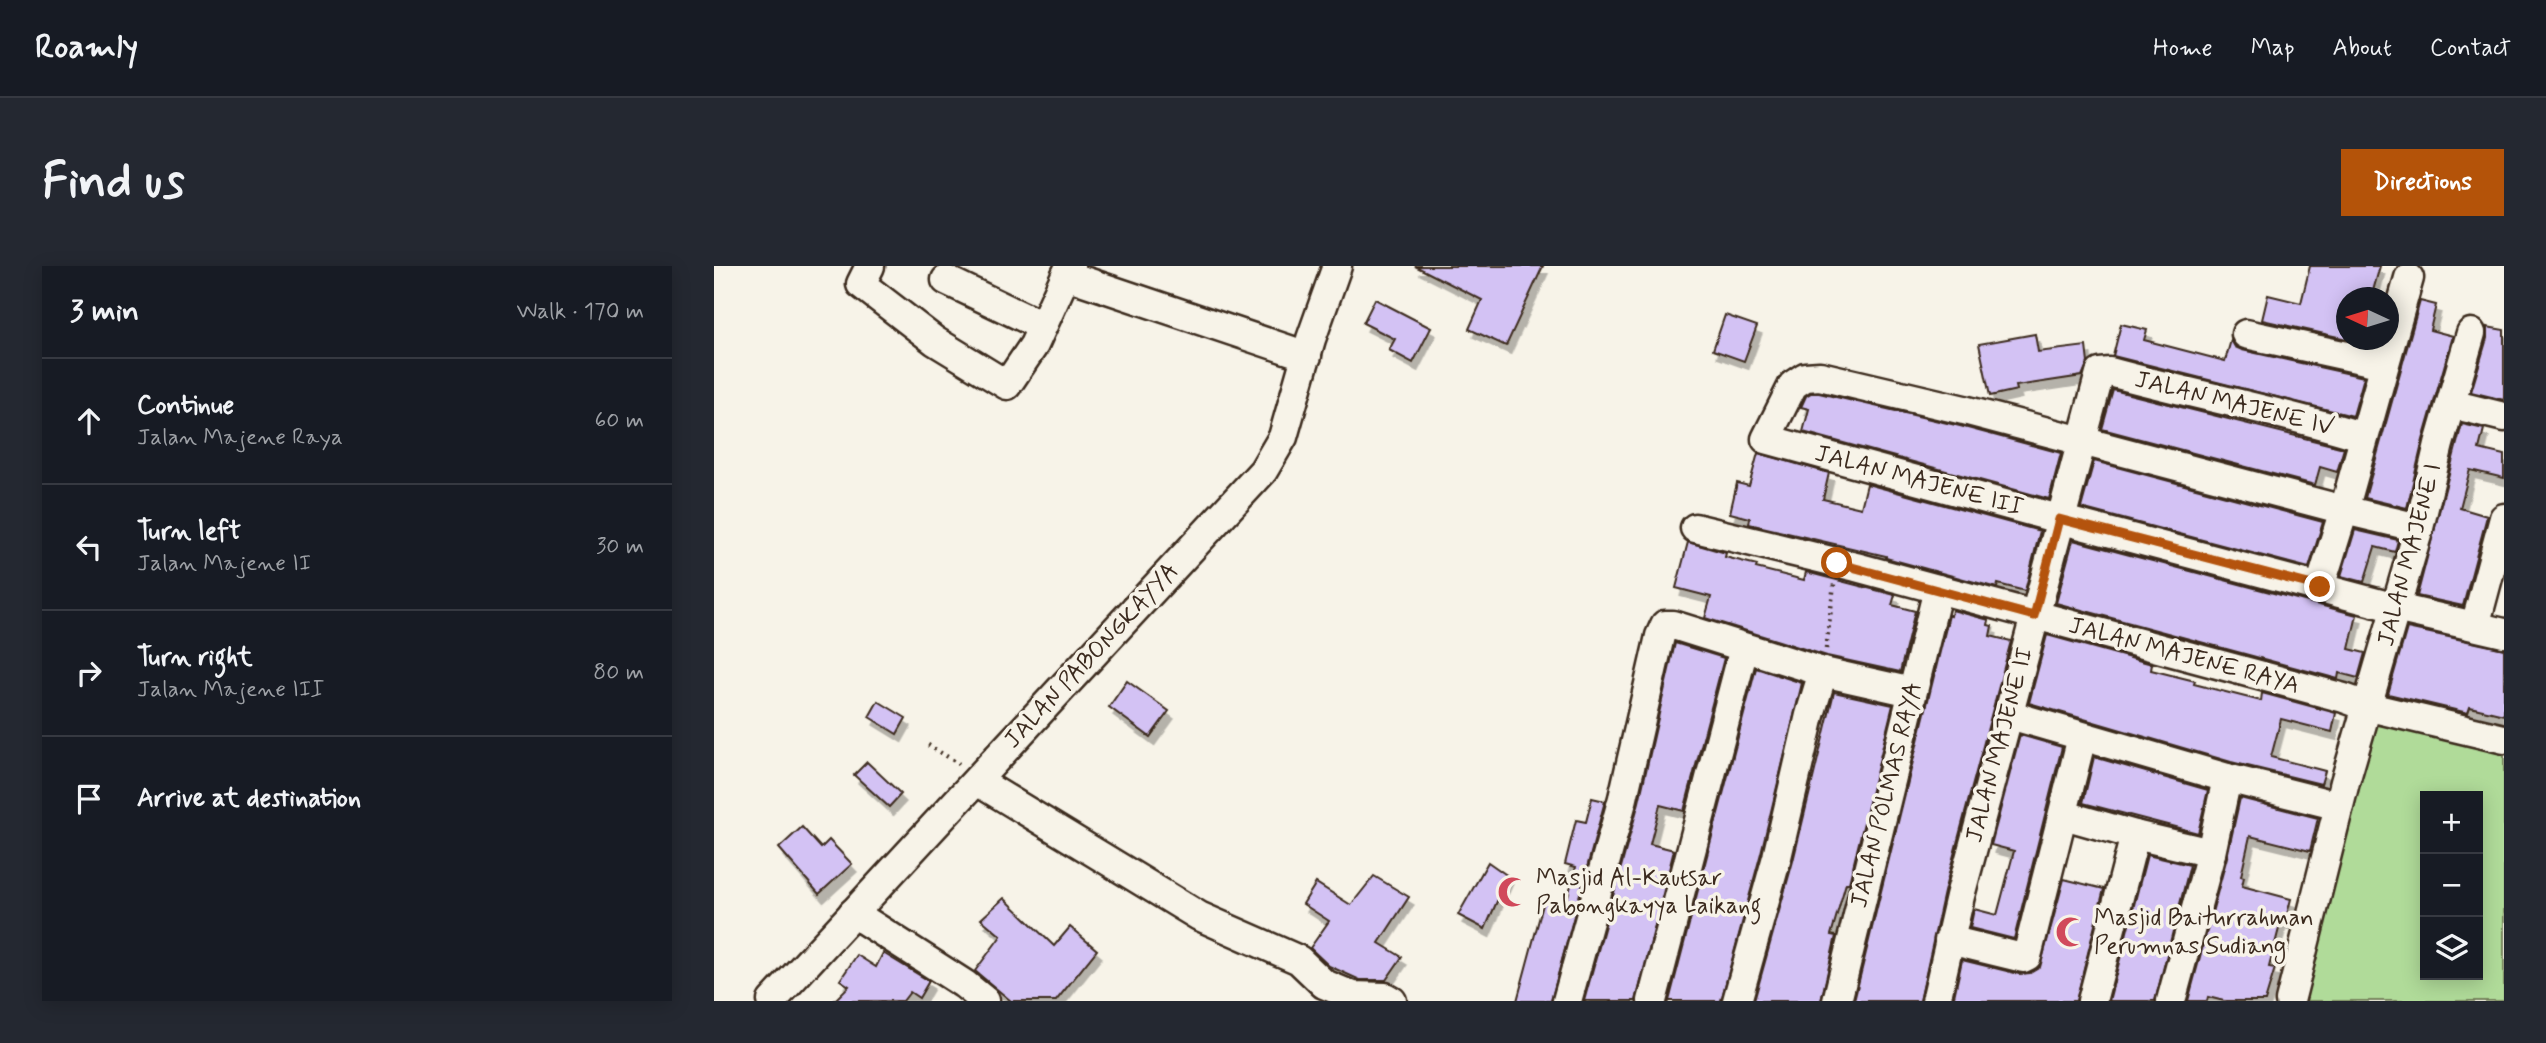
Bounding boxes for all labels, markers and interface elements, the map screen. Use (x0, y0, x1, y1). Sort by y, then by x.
text: Roamly (35, 26, 138, 70)
text: Home (2153, 33, 2213, 64)
text: Map (2251, 33, 2295, 64)
text: About (2333, 33, 2392, 64)
text: Contact (2430, 33, 2511, 64)
button: Directions (2341, 149, 2504, 216)
text: Find us (42, 150, 185, 215)
north arrow (2336, 287, 2399, 350)
text: 3 min (70, 292, 139, 331)
text: Walk · 170 m (516, 297, 644, 327)
street label: JALAN MAJENE IV (2131, 364, 2337, 444)
text: Continue (137, 389, 234, 423)
icon: ahead (70, 402, 108, 440)
text: 60 m (595, 406, 644, 436)
text: Jalan Majene Raya (137, 423, 343, 453)
street label: JALAN MAJENE III (1811, 438, 2027, 524)
street label: JALAN MAJENE I (2371, 460, 2449, 650)
text: Turn left (137, 515, 241, 549)
icon: left (70, 528, 108, 566)
text: 30 m (596, 532, 644, 562)
route start (1821, 547, 1852, 578)
text: Jalan Majene II (137, 549, 311, 579)
street label: JALAN PABONGKAYYA (998, 557, 1186, 755)
route end (2304, 571, 2335, 602)
street label: JALAN MAJENE RAYA (2065, 610, 2303, 702)
text: Turn right (137, 641, 253, 675)
street label: JALAN MAJENE II (1959, 644, 2041, 846)
icon: right (70, 654, 108, 692)
text: 80 m (593, 658, 644, 688)
text: Jalan Majene III (137, 675, 324, 705)
street label: JALAN POLMAS RAYA (1844, 679, 1930, 911)
icon: arrive (70, 780, 108, 818)
text: Arrive at destination (137, 782, 361, 816)
map controls (2420, 791, 2483, 980)
button: + (2420, 791, 2483, 854)
button: − (2420, 854, 2483, 917)
place label: Masjid Al-Kautsar Pabongkayya Laikang (1536, 863, 1762, 925)
mosque icon: Masjid Al-Kautsar Pabongkayya Laikang (1496, 875, 1530, 909)
place label: Masjid Baiturrahman Perumnas Sudiang (2094, 903, 2314, 964)
mosque icon: Masjid Baiturrahman Perumnas Sudiang (2054, 915, 2088, 949)
button: layers (2420, 917, 2483, 980)

